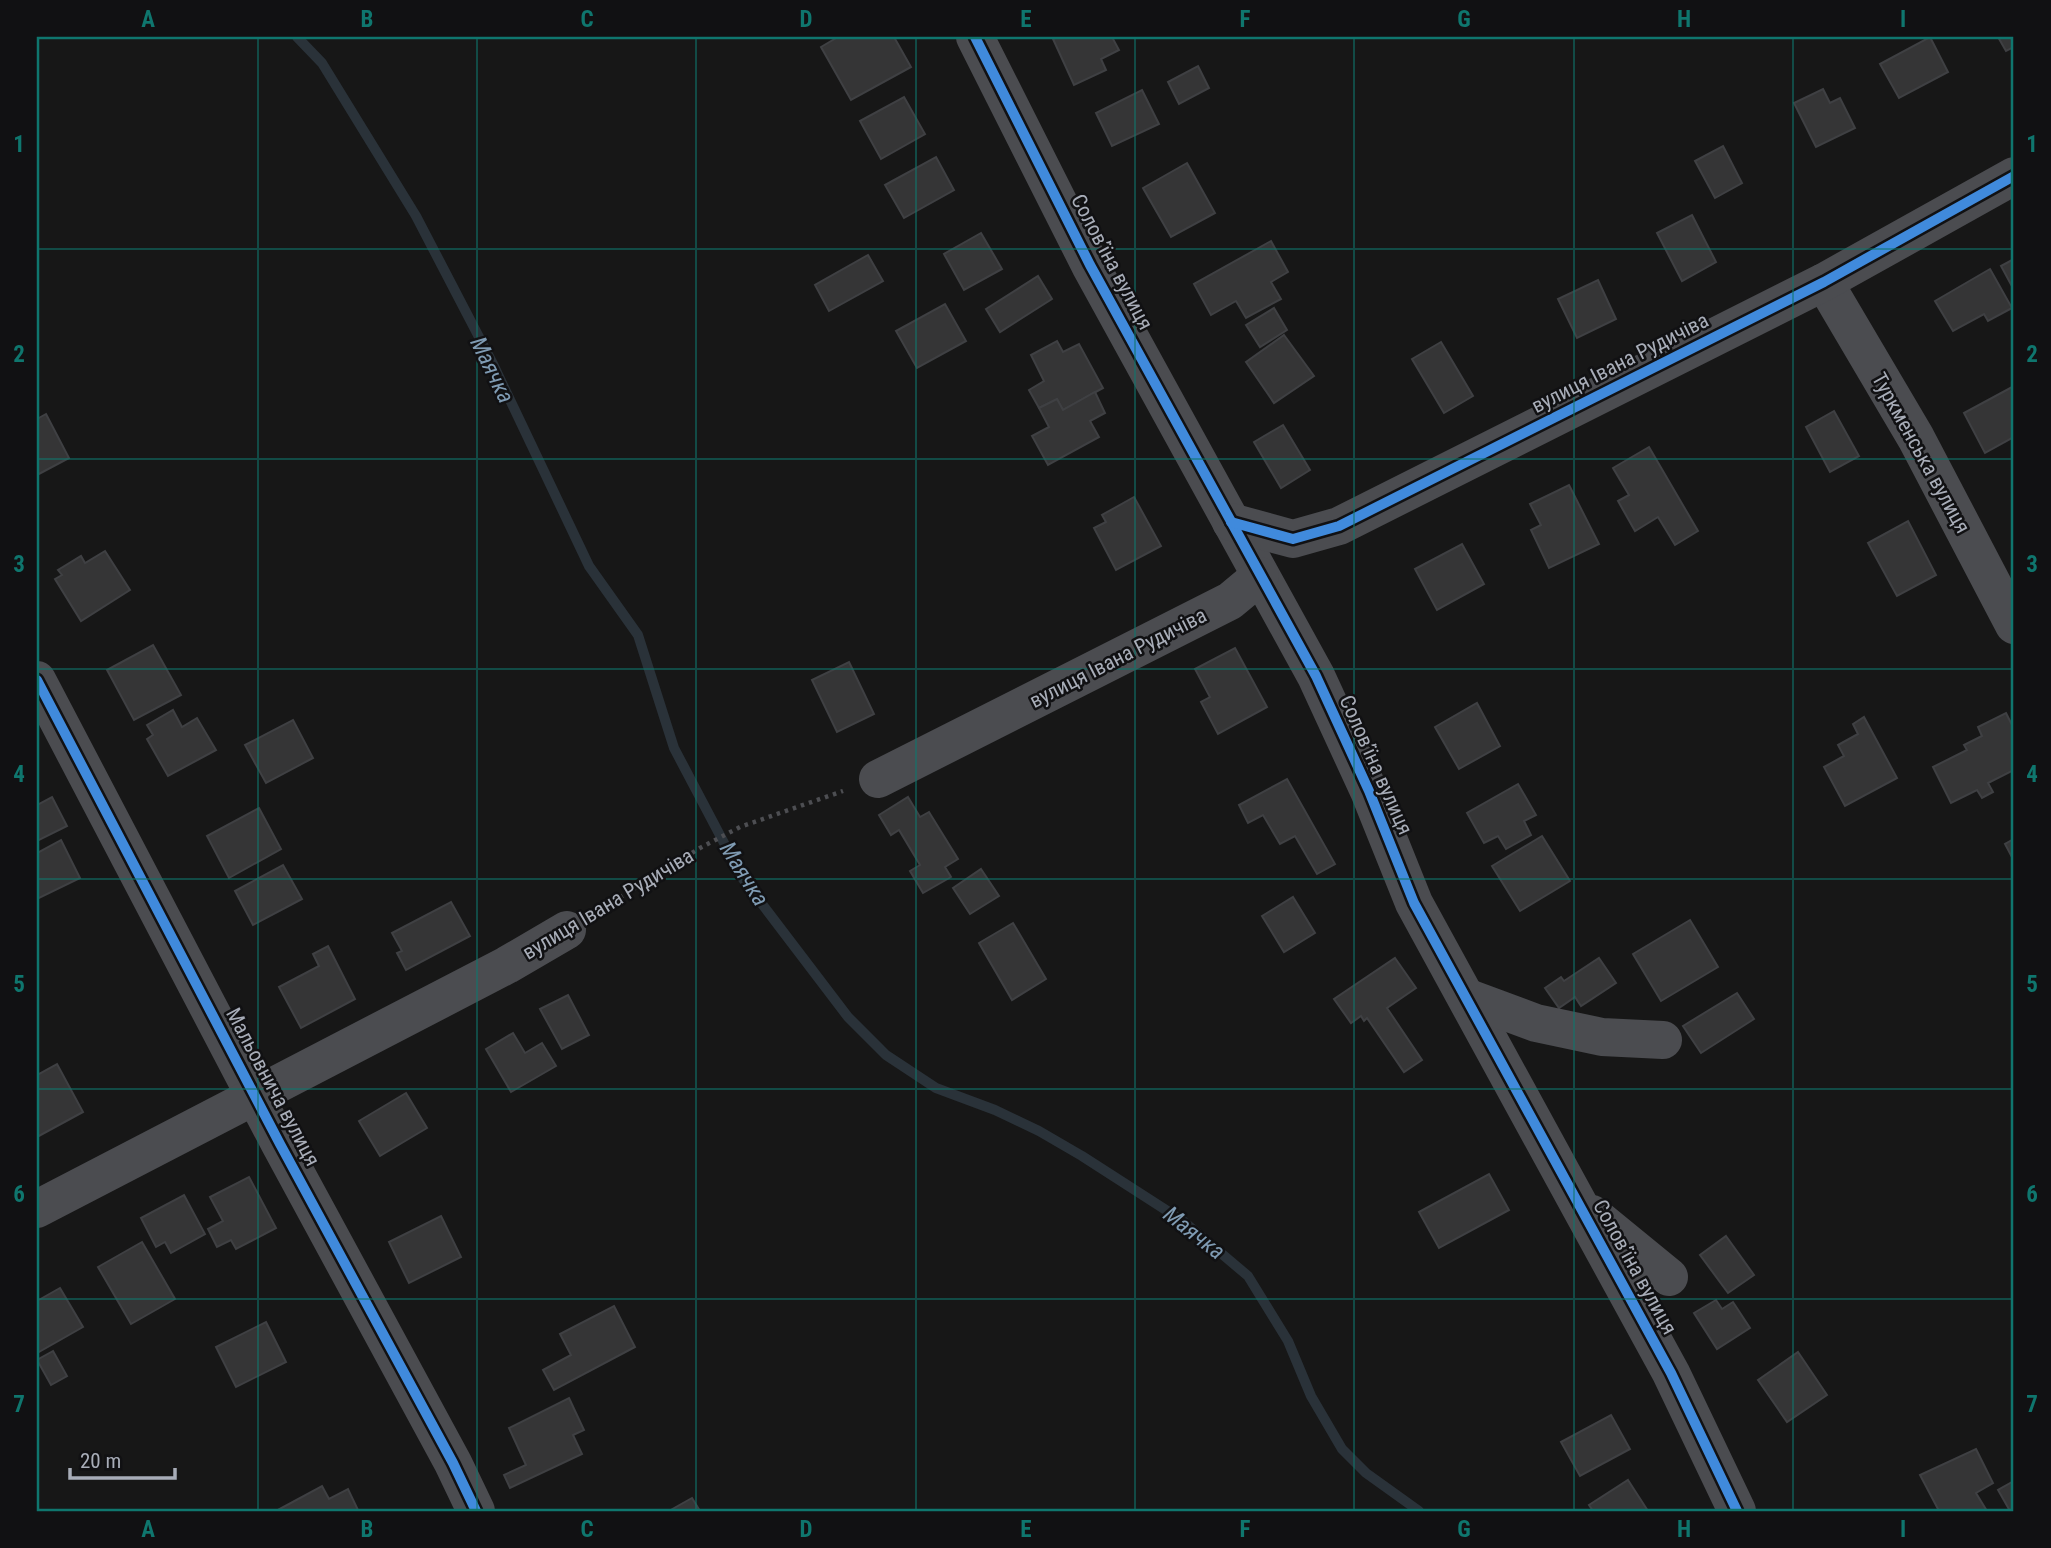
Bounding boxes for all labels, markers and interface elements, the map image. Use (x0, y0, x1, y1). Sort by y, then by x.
text: A (141, 6, 155, 33)
text: B (361, 6, 373, 33)
text: C (580, 6, 594, 33)
text: D (800, 6, 813, 33)
text: E (1020, 6, 1032, 33)
text: F (1240, 6, 1251, 33)
text: G (1457, 6, 1471, 33)
text: H (1677, 6, 1691, 33)
text: I (1900, 6, 1906, 33)
text: 1 (13, 131, 25, 158)
text: 1 (2026, 131, 2038, 158)
street label: Соловʼїна вулиця (1066, 190, 1158, 334)
street label: вулиця Івана Рудичіва (1528, 308, 1712, 418)
water label: Маячка (464, 332, 520, 408)
text: 2 (13, 341, 25, 368)
text: 2 (2026, 341, 2038, 368)
street label: Туркменська вулиця (1867, 369, 1975, 537)
text: 3 (13, 551, 25, 578)
text: 3 (2026, 551, 2038, 578)
street label: вулиця Івана Рудичіва (1026, 603, 1210, 713)
street label: Соловʼїна вулиця (1335, 692, 1417, 838)
text: 4 (13, 761, 25, 788)
text: 4 (2026, 761, 2038, 788)
water label: Маячка (714, 837, 774, 911)
street label: вулиця Івана Рудичіва (518, 843, 698, 965)
text: 5 (13, 971, 25, 998)
text: 5 (2026, 971, 2038, 998)
street label: Мальовнича вулиця (221, 1004, 325, 1170)
text: 6 (13, 1181, 25, 1208)
text: 6 (2026, 1181, 2038, 1208)
street label: Соловʼїна вулиця (1588, 1196, 1682, 1338)
water label: Маячка (1158, 1201, 1230, 1265)
text: 7 (13, 1391, 25, 1418)
text: 7 (2026, 1391, 2038, 1418)
scale bar (70, 1436, 175, 1480)
text: 20 m (80, 1449, 121, 1473)
text: A (141, 1516, 155, 1543)
text: B (361, 1516, 373, 1543)
text: C (580, 1516, 594, 1543)
text: D (800, 1516, 813, 1543)
text: E (1020, 1516, 1032, 1543)
text: F (1240, 1516, 1251, 1543)
text: G (1457, 1516, 1471, 1543)
text: H (1677, 1516, 1691, 1543)
text: I (1900, 1516, 1906, 1543)

